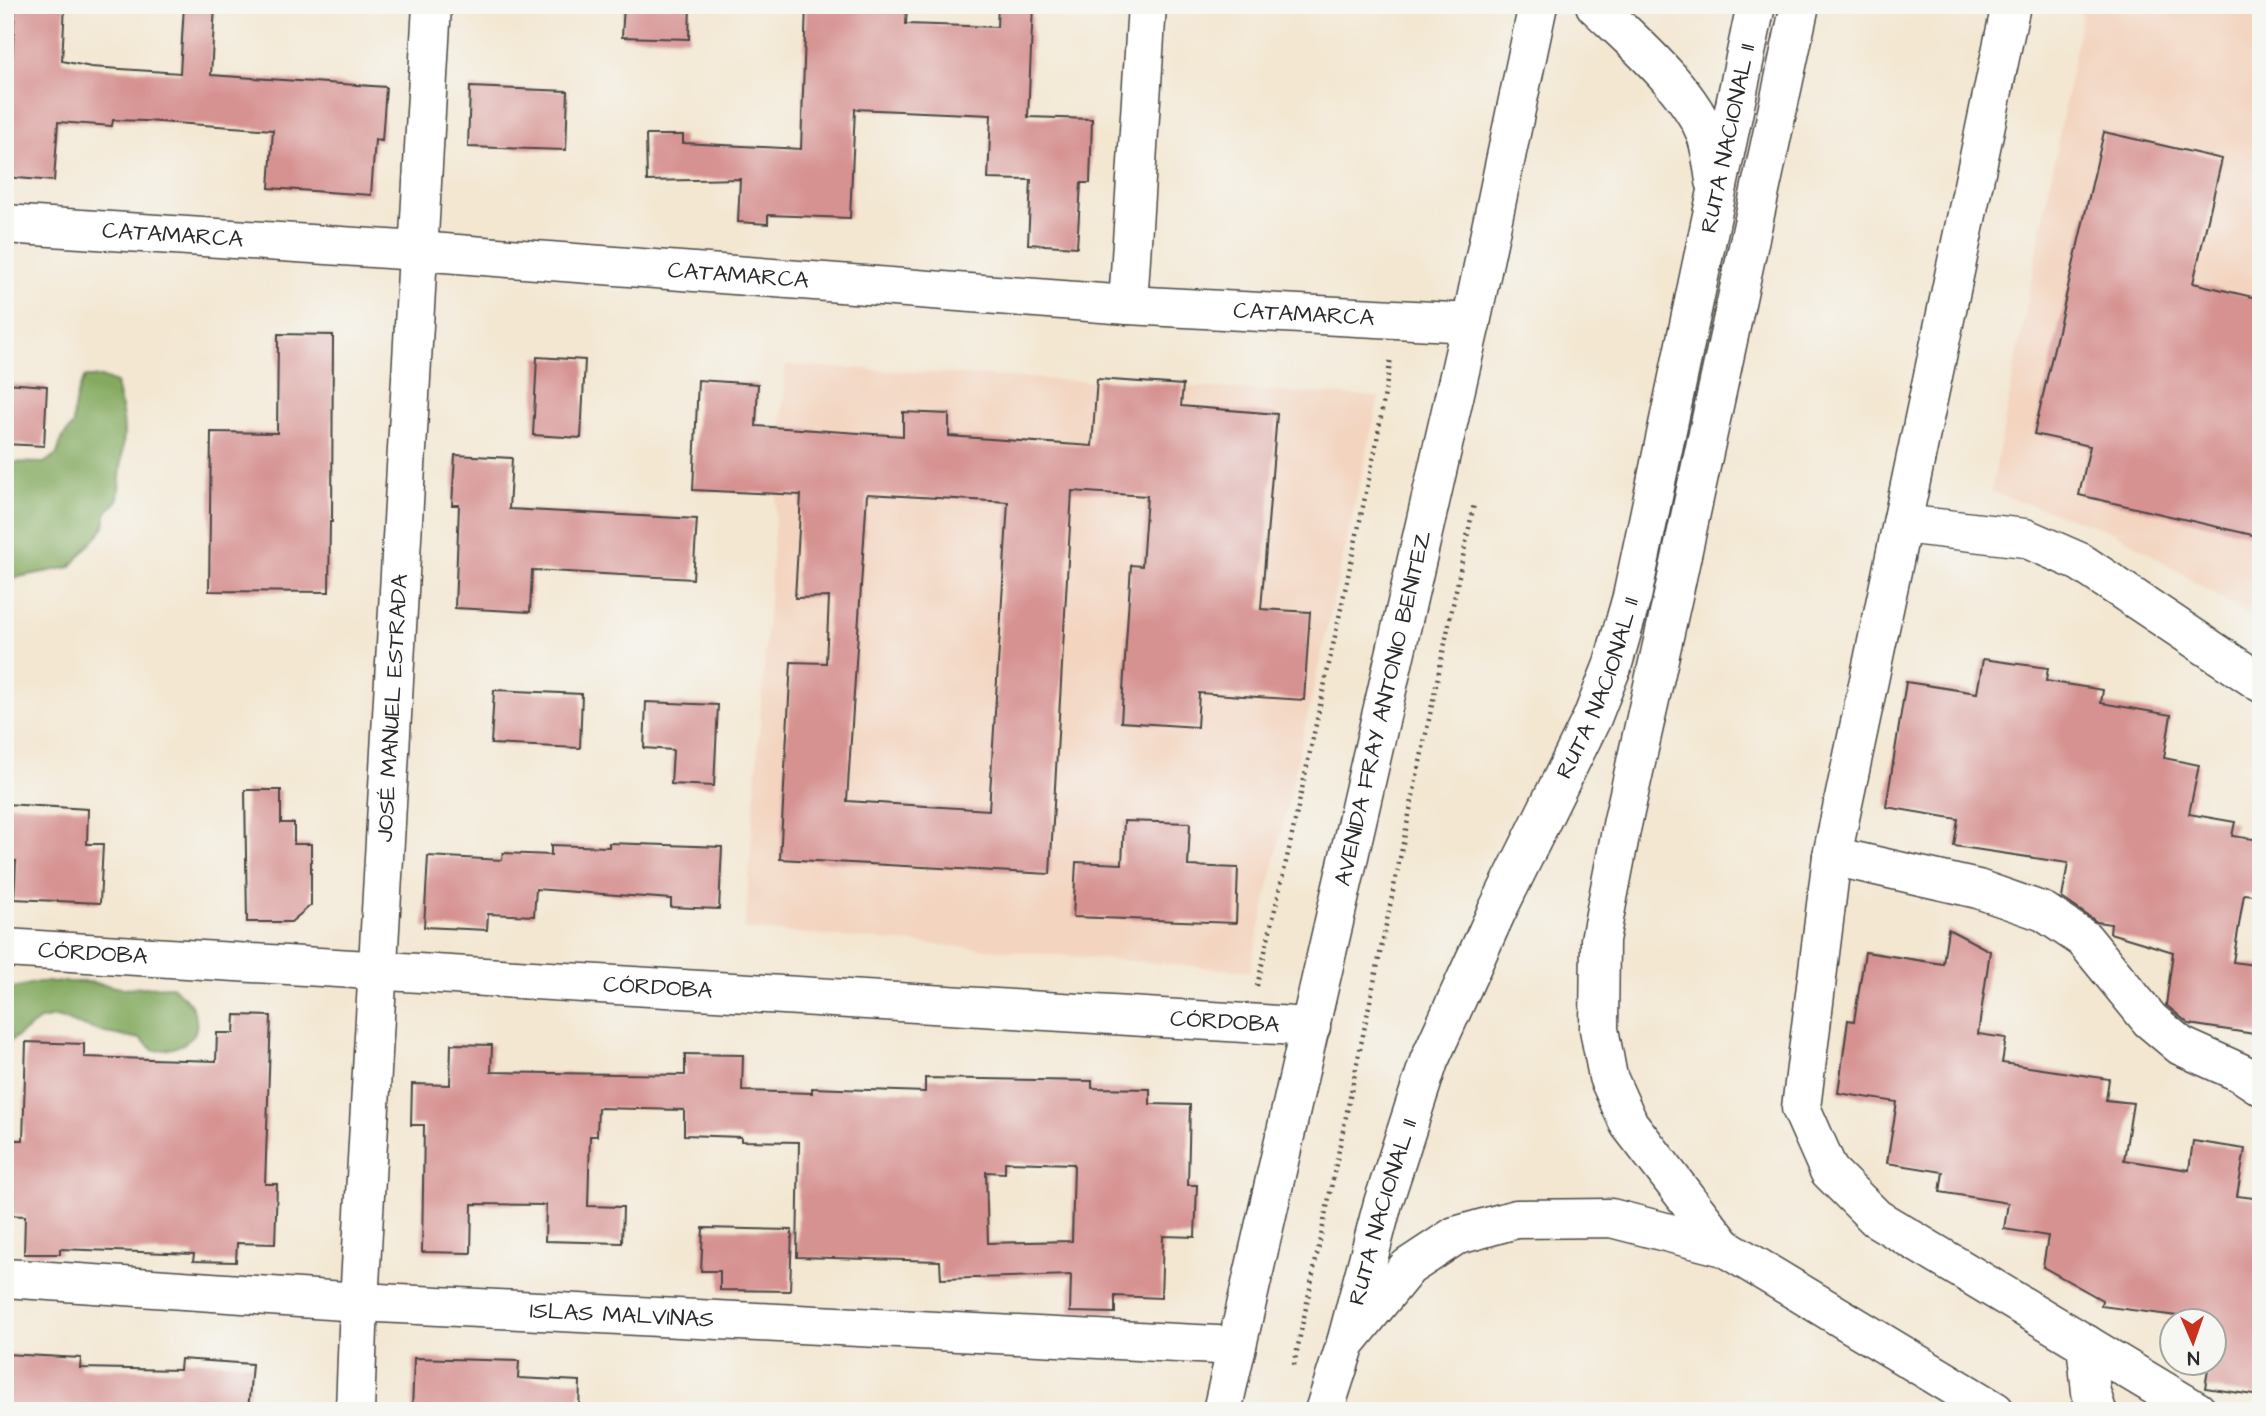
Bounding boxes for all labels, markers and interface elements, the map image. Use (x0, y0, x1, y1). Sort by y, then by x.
street label: RUTA NACIONAL 11 (1693, 41, 1763, 236)
street label: CATAMARCA (101, 214, 244, 256)
street label: CATAMARCA (667, 254, 810, 297)
street label: CATAMARCA (1232, 295, 1375, 334)
street label: AVENIDA FRAY ANTONIO BENITEZ (1327, 527, 1439, 889)
street label: JOSÉ MANUEL ESTRADA (369, 573, 416, 843)
street label: RUTA NACIONAL 11 (1549, 594, 1647, 784)
street label: CÓRDOBA (37, 934, 149, 973)
street label: CÓRDOBA (602, 968, 714, 1007)
street label: CÓRDOBA (1169, 1003, 1281, 1041)
street label: RUTA NACIONAL 11 (1341, 1115, 1425, 1309)
street label: ISLAS MALVINAS (529, 1295, 715, 1336)
north arrow (2158, 1308, 2228, 1378)
text: N (2187, 1344, 2200, 1371)

